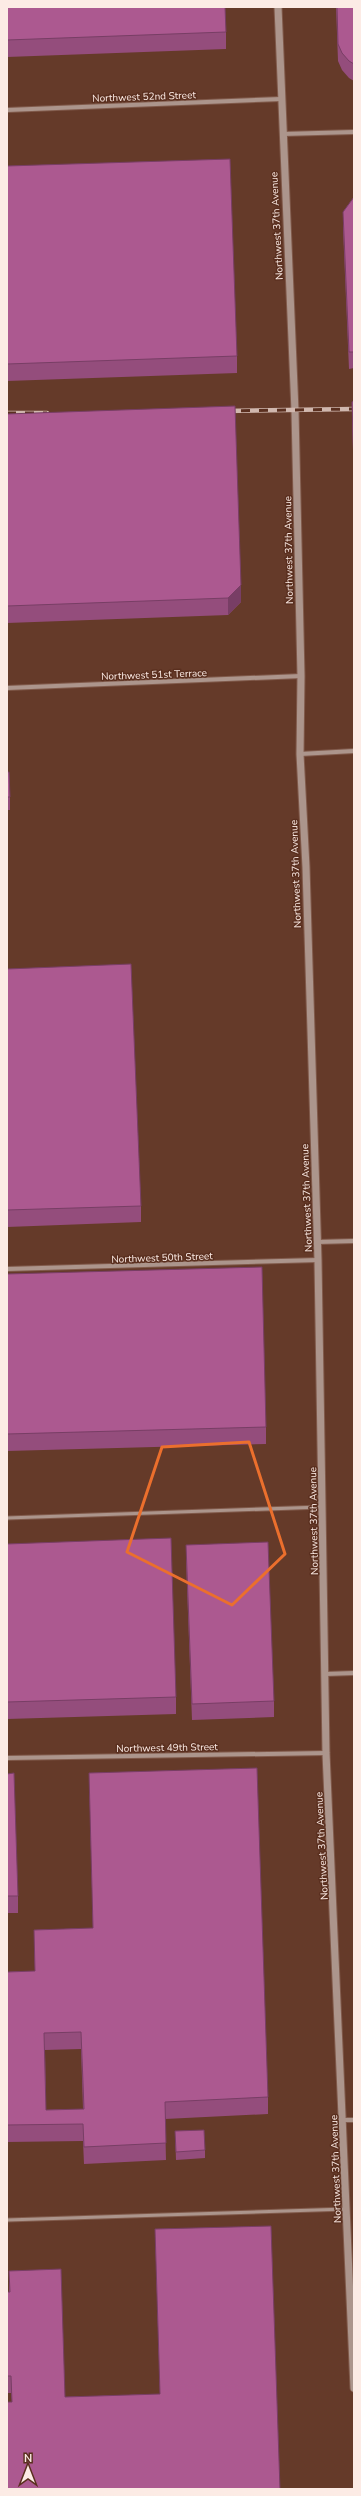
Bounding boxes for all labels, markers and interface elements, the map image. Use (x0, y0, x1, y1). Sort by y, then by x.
street label: Northwest 52nd Street (92, 88, 197, 106)
street label: Northwest 37th Avenue (267, 172, 287, 280)
street label: Northwest 37th Avenue (281, 496, 297, 604)
street label: Northwest 51st Terrace (101, 666, 207, 684)
street label: Northwest 37th Avenue (287, 820, 305, 928)
street label: Northwest 37th Avenue (298, 1144, 316, 1252)
street label: Northwest 50th Street (111, 1249, 213, 1267)
street label: Northwest 37th Avenue (306, 1467, 322, 1575)
street label: Northwest 49th Street (116, 1740, 218, 1756)
street label: Northwest 37th Avenue (312, 1792, 332, 1900)
street label: Northwest 37th Avenue (327, 2115, 345, 2223)
north arrow (8, 2448, 48, 2488)
text: N (24, 2451, 32, 2466)

